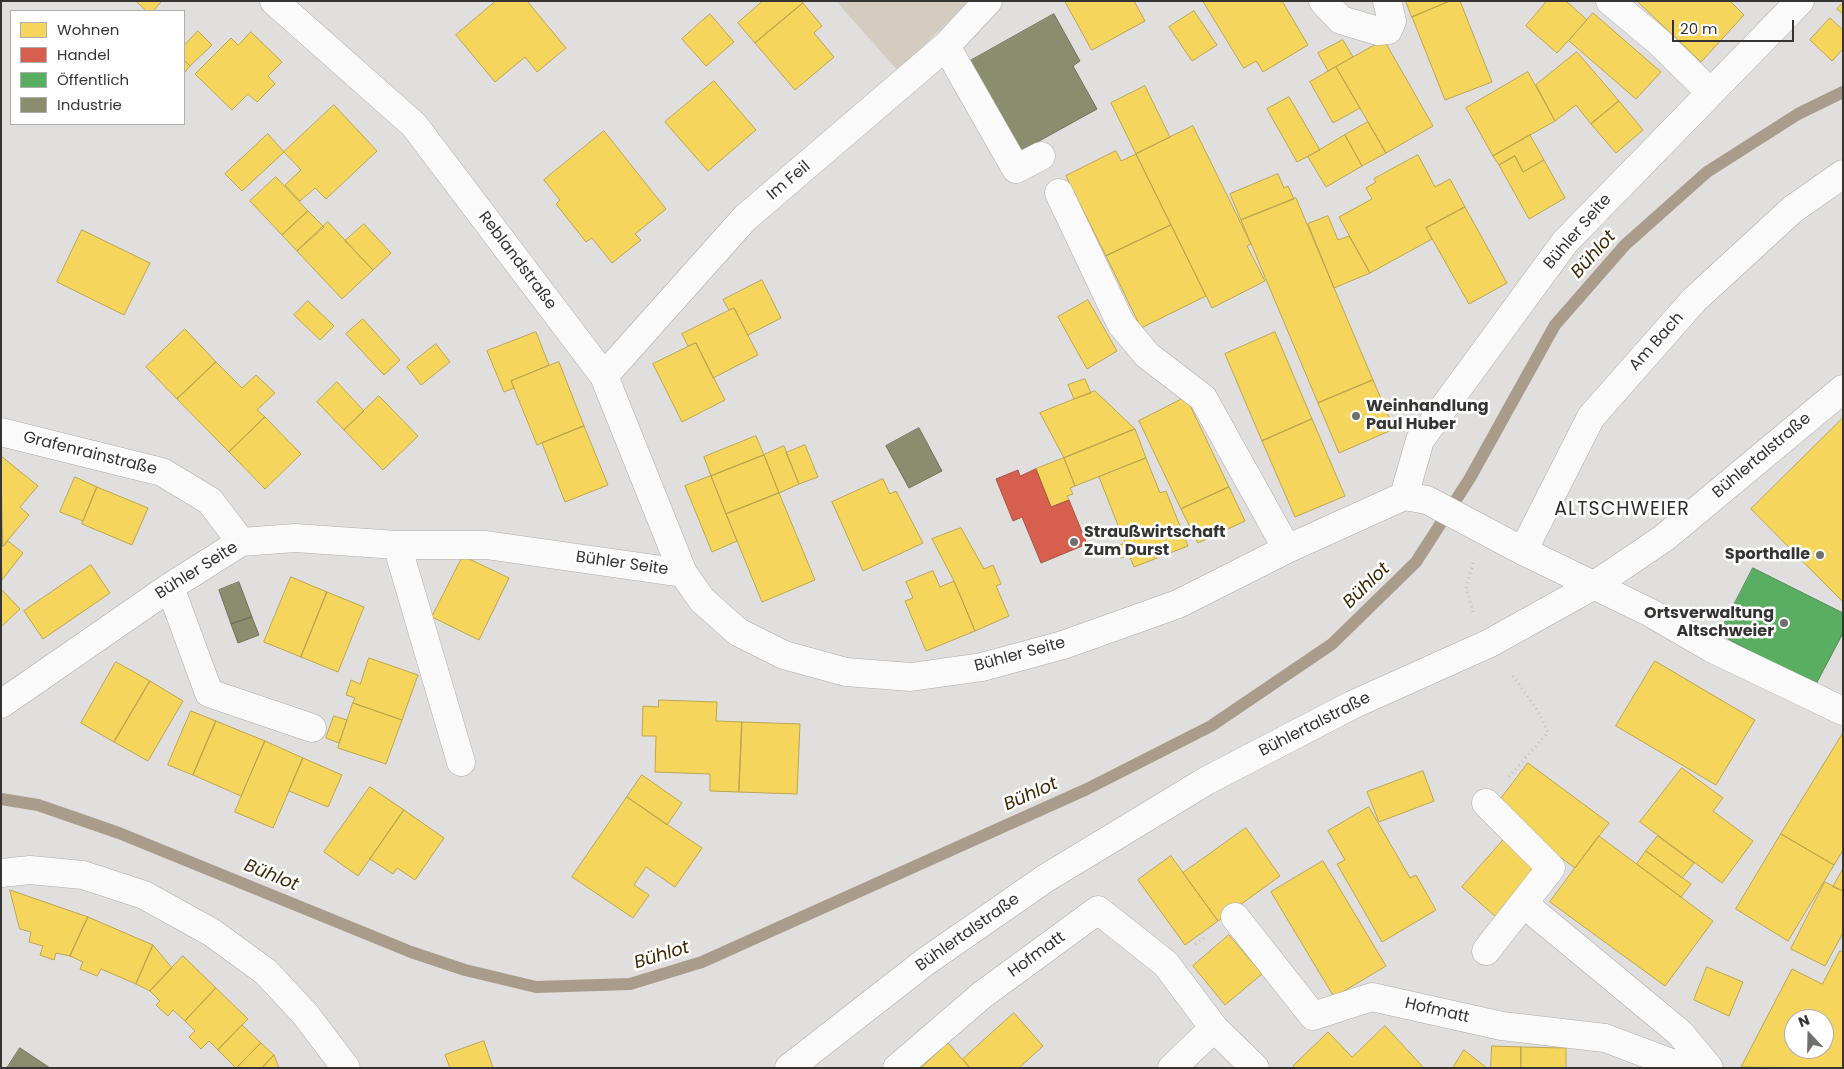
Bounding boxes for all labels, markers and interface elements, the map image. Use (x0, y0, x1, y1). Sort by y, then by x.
legend (10, 10, 185, 125)
scale bar (1674, 10, 1796, 42)
text: 20 m (1680, 18, 1718, 39)
text: Wohnen (57, 19, 119, 40)
text: Handel (57, 44, 110, 65)
text: Öffentlich (57, 69, 129, 90)
text: Industrie (57, 94, 122, 115)
street label: Im Feil (763, 157, 815, 205)
street label: Bühler Seite (1540, 190, 1616, 274)
street label: Reblandstraße (474, 208, 560, 314)
water label: Bühlot (1567, 227, 1621, 283)
street label: Am Bach (1626, 309, 1688, 375)
place label: Weinhandlung Paul Huber (1366, 397, 1489, 435)
street label: Bühlertalstraße (1709, 409, 1815, 503)
marker: Weinhandlung Paul Huber (1350, 410, 1362, 422)
street label: Grafenrainstraße (21, 428, 159, 480)
district label: ALTSCHWEIER (1553, 499, 1691, 521)
place label: Straußwirtschaft Zum Durst (1084, 523, 1225, 561)
marker: Straußwirtschaft Zum Durst (1068, 536, 1080, 548)
street label: Bühler Seite (152, 538, 242, 604)
place label: Sporthalle (1725, 545, 1810, 565)
street label: Bühler Seite (574, 548, 670, 580)
marker: Sporthalle (1814, 549, 1826, 561)
water label: Bühlot (1339, 559, 1395, 613)
place label: Ortsverwaltung Altschweier (1644, 604, 1774, 642)
marker: Ortsverwaltung Altschweier (1778, 617, 1790, 629)
street label: Bühler Seite (972, 634, 1068, 676)
street label: Bühlertalstraße (1256, 689, 1374, 761)
water label: Bühlot (1001, 774, 1061, 816)
water label: Bühlot (241, 855, 301, 897)
street label: Bühlertalstraße (912, 890, 1024, 976)
street label: Hofmatt (1005, 928, 1069, 982)
water label: Bühlot (632, 937, 692, 975)
street label: Hofmatt (1403, 994, 1471, 1028)
north arrow (1784, 1009, 1834, 1059)
text: N (1795, 1010, 1812, 1032)

